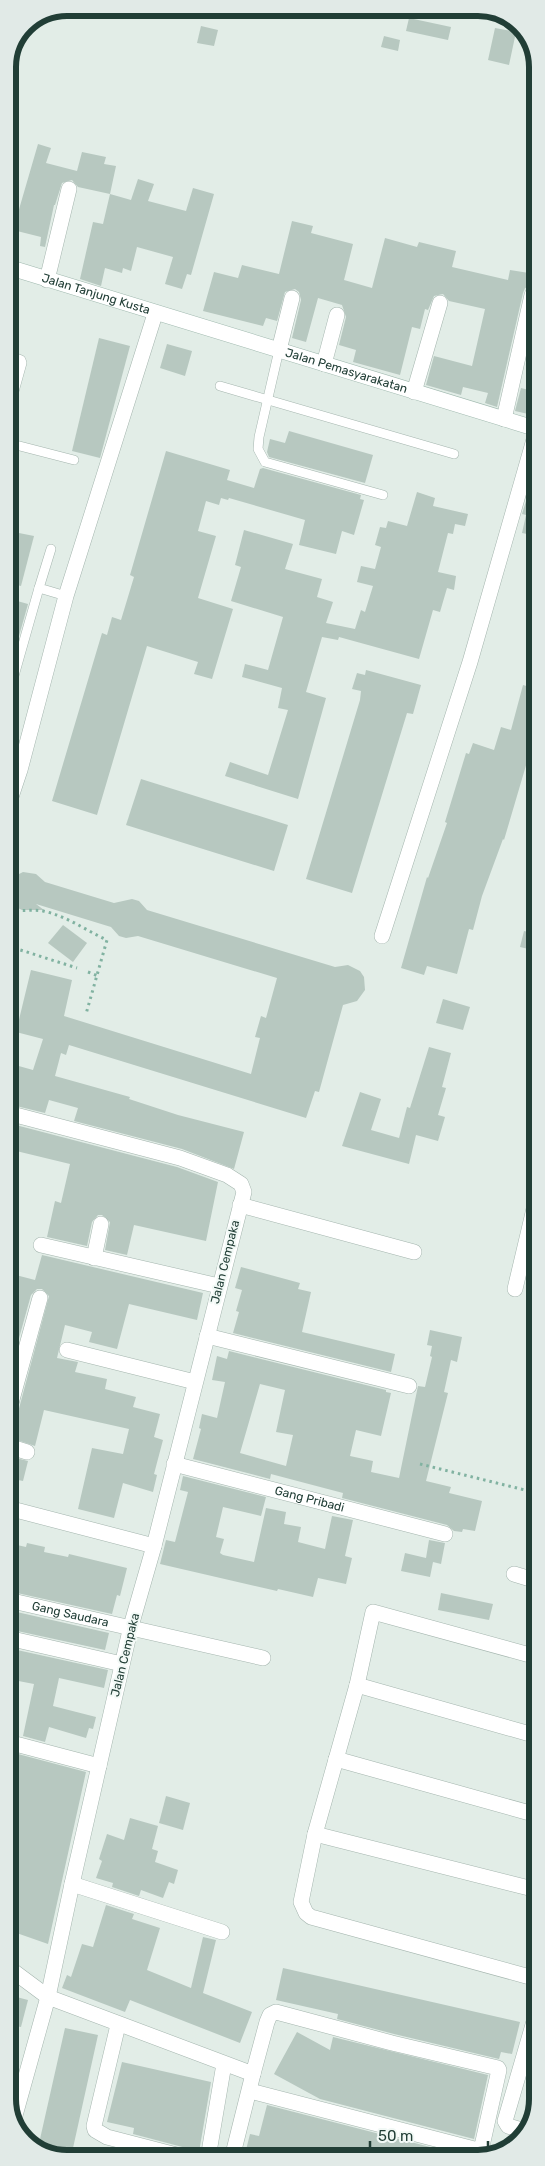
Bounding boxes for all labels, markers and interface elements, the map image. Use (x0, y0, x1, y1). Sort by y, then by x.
street label: Jalan Tanjung Kusta (40, 271, 152, 317)
street label: Jalan Pemasyarakatan (284, 345, 409, 396)
street label: Jalan Cempaka (208, 1219, 242, 1305)
street label: Gang Pribadi (273, 1483, 346, 1515)
street label: Gang Saudara (31, 1599, 110, 1630)
street label: Jalan Cempaka (108, 1612, 142, 1698)
scale bar (370, 2118, 488, 2150)
text: 50 m (378, 2127, 413, 2145)

